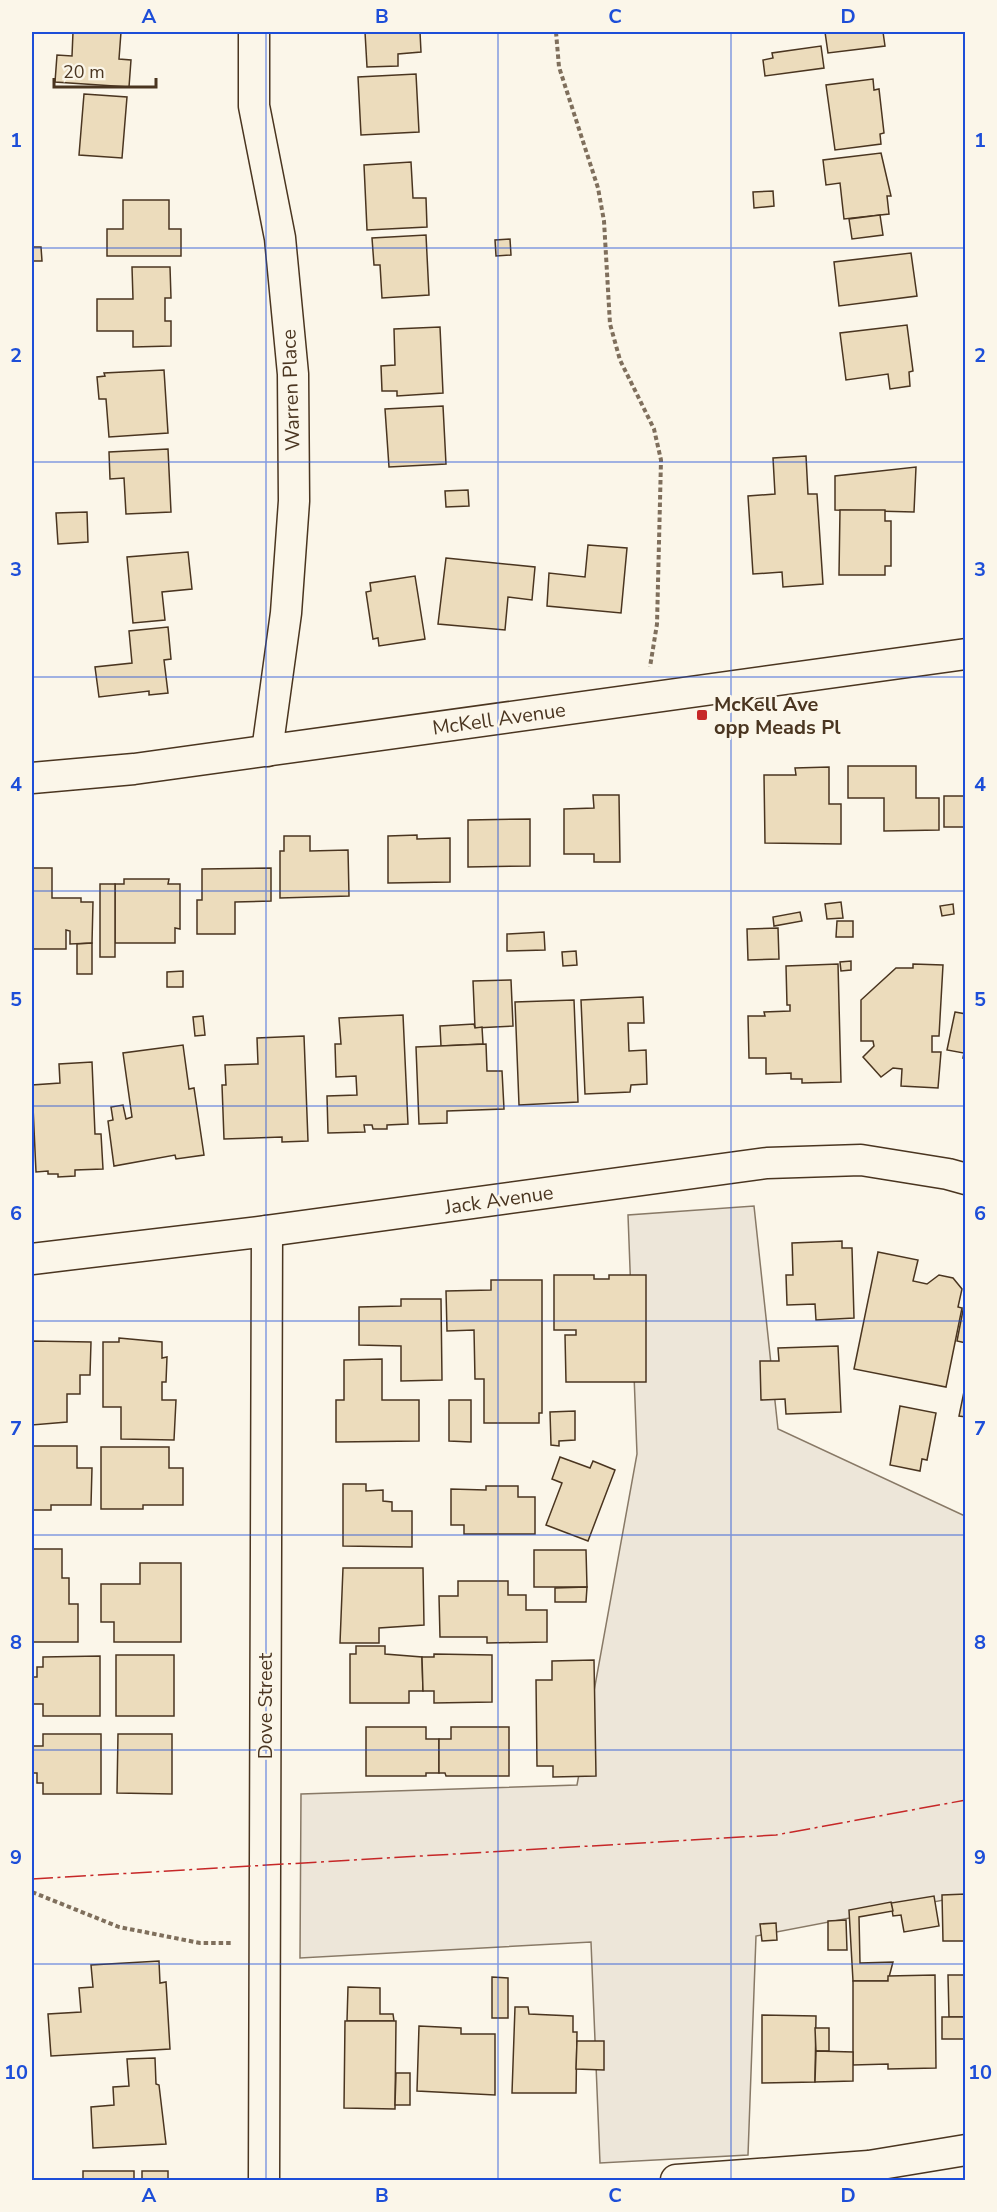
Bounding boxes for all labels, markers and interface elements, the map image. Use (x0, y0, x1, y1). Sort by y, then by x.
text: A (142, 3, 157, 30)
text: B (375, 3, 389, 30)
text: C (608, 3, 622, 30)
text: D (840, 3, 856, 30)
scale bar (54, 51, 156, 89)
text: 20 m (63, 60, 105, 84)
text: 1 (10, 127, 22, 154)
text: 1 (974, 127, 986, 154)
street label: Warren Place (275, 329, 307, 451)
text: 2 (10, 342, 22, 369)
text: 2 (974, 342, 986, 369)
text: 3 (10, 556, 22, 583)
text: 3 (974, 556, 986, 583)
place label: McKell Ave opp Meads Pl (714, 691, 841, 741)
street label: McKell Avenue (431, 696, 567, 742)
marker: McKell Ave opp Meads Pl (695, 708, 709, 722)
text: 4 (10, 771, 22, 798)
text: 4 (974, 771, 986, 798)
text: 5 (10, 986, 22, 1013)
text: 5 (974, 986, 986, 1013)
street label: Jack Avenue (442, 1179, 555, 1221)
text: 6 (10, 1200, 22, 1227)
text: 6 (974, 1200, 986, 1227)
text: 7 (10, 1415, 22, 1442)
text: 7 (974, 1415, 986, 1442)
text: 8 (10, 1629, 22, 1656)
text: 8 (974, 1629, 986, 1656)
street label: Dove Street (252, 1652, 279, 1759)
text: 9 (10, 1844, 22, 1871)
text: 9 (974, 1844, 986, 1871)
text: 10 (4, 2059, 28, 2086)
text: 10 (968, 2059, 992, 2086)
text: A (142, 2182, 157, 2209)
text: B (375, 2182, 389, 2209)
text: C (608, 2182, 622, 2209)
text: D (840, 2182, 856, 2209)

